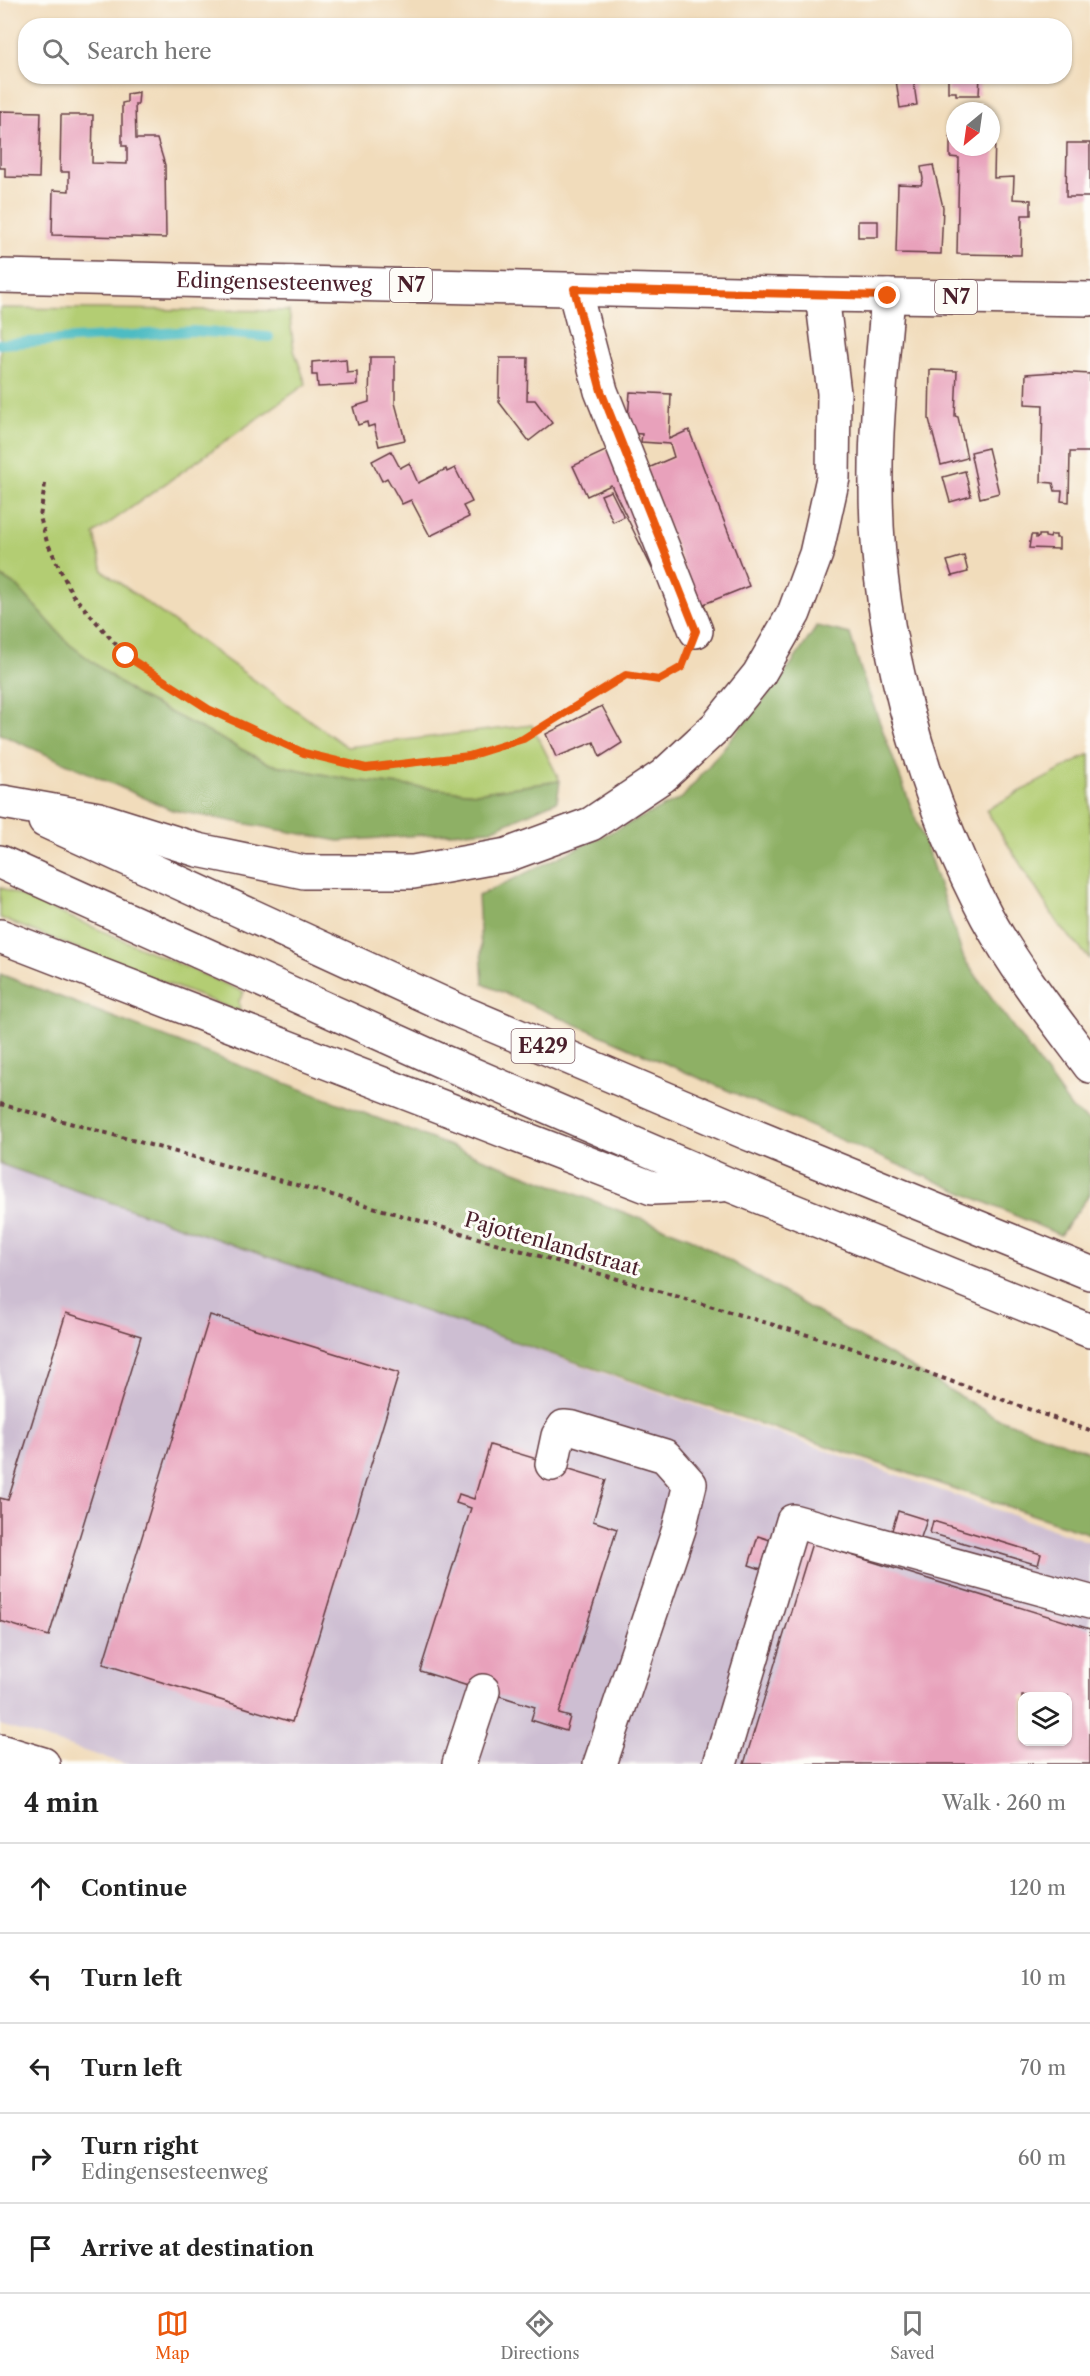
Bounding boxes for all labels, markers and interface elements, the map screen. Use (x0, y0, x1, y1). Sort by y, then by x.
search box (18, 18, 1072, 84)
icon: search (39, 35, 72, 68)
text: Search here (87, 38, 212, 65)
north arrow (946, 102, 1000, 156)
street label: Edingensesteenweg (176, 267, 373, 297)
road number: N7 (390, 268, 432, 302)
road number: N7 (935, 280, 977, 314)
route end (874, 282, 900, 308)
route start (112, 642, 138, 668)
road number: E429 (512, 1029, 574, 1063)
street label: Pajottenlandstraat (462, 1207, 643, 1281)
map controls (1018, 1692, 1072, 1746)
button: layers (1018, 1692, 1072, 1746)
text: 4 min (24, 1787, 99, 1819)
text: Walk · 260 m (942, 1791, 1066, 1815)
icon: ahead (24, 1872, 57, 1905)
text: Continue (81, 1875, 187, 1902)
text: 120 m (1009, 1876, 1066, 1900)
icon: left (24, 1962, 57, 1995)
text: Turn left (81, 1965, 182, 1992)
text: 10 m (1021, 1966, 1066, 1990)
icon: left (24, 2052, 57, 2085)
text: Turn left (81, 2055, 182, 2082)
text: 70 m (1020, 2056, 1066, 2080)
text: Turn right (81, 2133, 199, 2160)
icon: right (24, 2142, 57, 2175)
text: 60 m (1018, 2146, 1066, 2170)
text: Edingensesteenweg (81, 2160, 268, 2184)
icon: arrive (24, 2232, 57, 2265)
text: Arrive at destination (81, 2235, 314, 2262)
tab: Map (155, 2307, 190, 2363)
tab: Directions (500, 2307, 579, 2363)
tab: Saved (890, 2307, 935, 2363)

